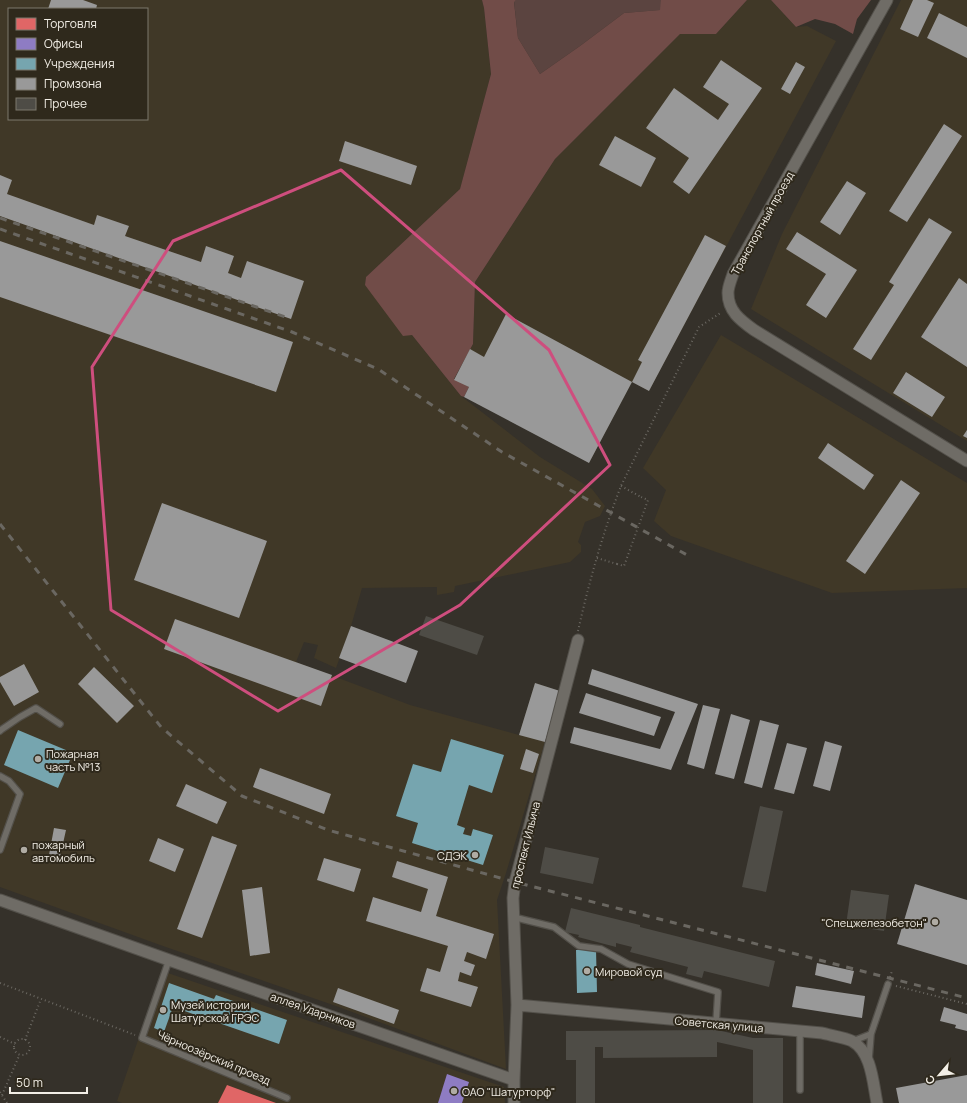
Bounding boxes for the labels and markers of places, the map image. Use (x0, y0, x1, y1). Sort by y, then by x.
place label: Пожарная часть №13 (46, 746, 100, 774)
marker: Пожарная часть №13 (33, 754, 43, 764)
place label: пожарный автомобиль (32, 837, 95, 865)
marker: пожарный автомобиль (19, 845, 29, 855)
place label: СДЭК (437, 848, 467, 863)
marker: СДЭК (470, 850, 480, 860)
place label: "Спецжелезобетон" (821, 915, 927, 930)
marker: "Спецжелезобетон" (930, 917, 940, 927)
place label: Мировой суд (595, 964, 663, 979)
marker: Мировой суд (582, 966, 592, 976)
place label: Музей истории Шатурской ГРЭС (171, 997, 260, 1025)
marker: Музей истории Шатурской ГРЭС (158, 1005, 168, 1015)
place label: ОАО "Шатурторф" (462, 1084, 555, 1099)
marker: ОАО "Шатурторф" (449, 1086, 459, 1096)

